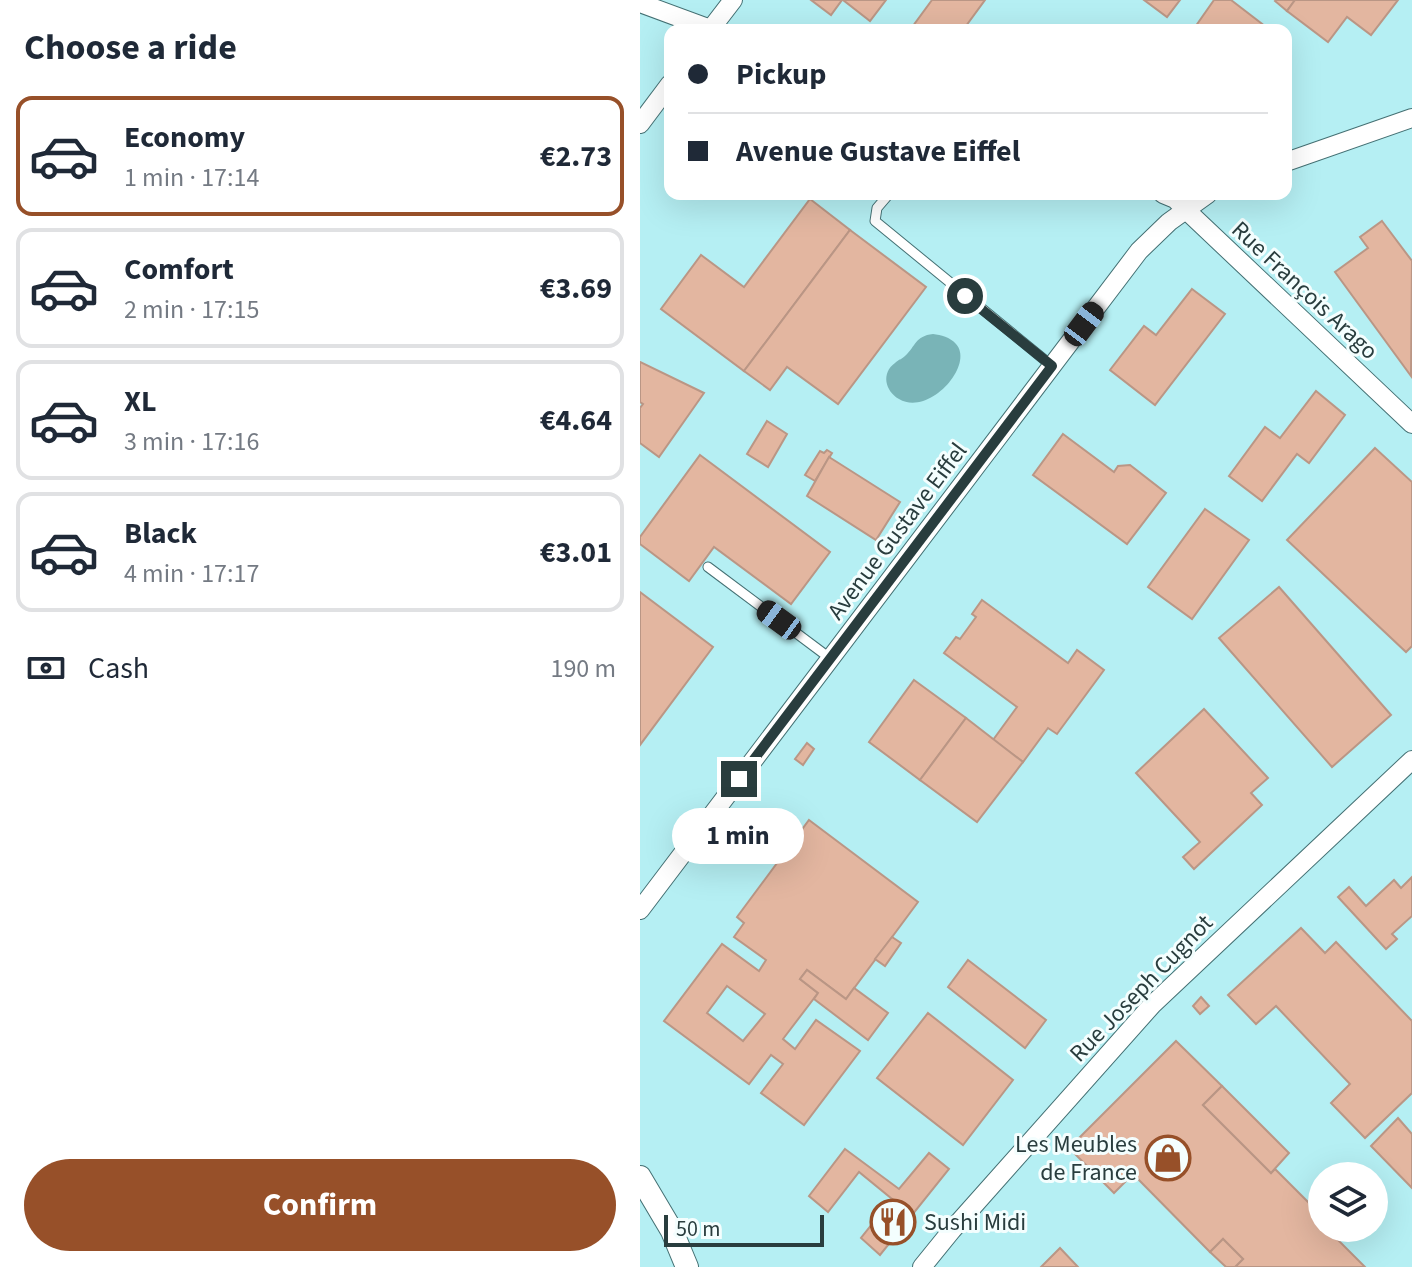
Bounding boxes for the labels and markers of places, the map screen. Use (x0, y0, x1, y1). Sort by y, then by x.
place label: Les Meubles de France (1015, 1127, 1137, 1190)
shop icon: Les Meubles de France (1144, 1134, 1192, 1182)
restaurant icon: Sushi Midi (869, 1198, 917, 1246)
place label: Sushi Midi (924, 1205, 1026, 1240)

